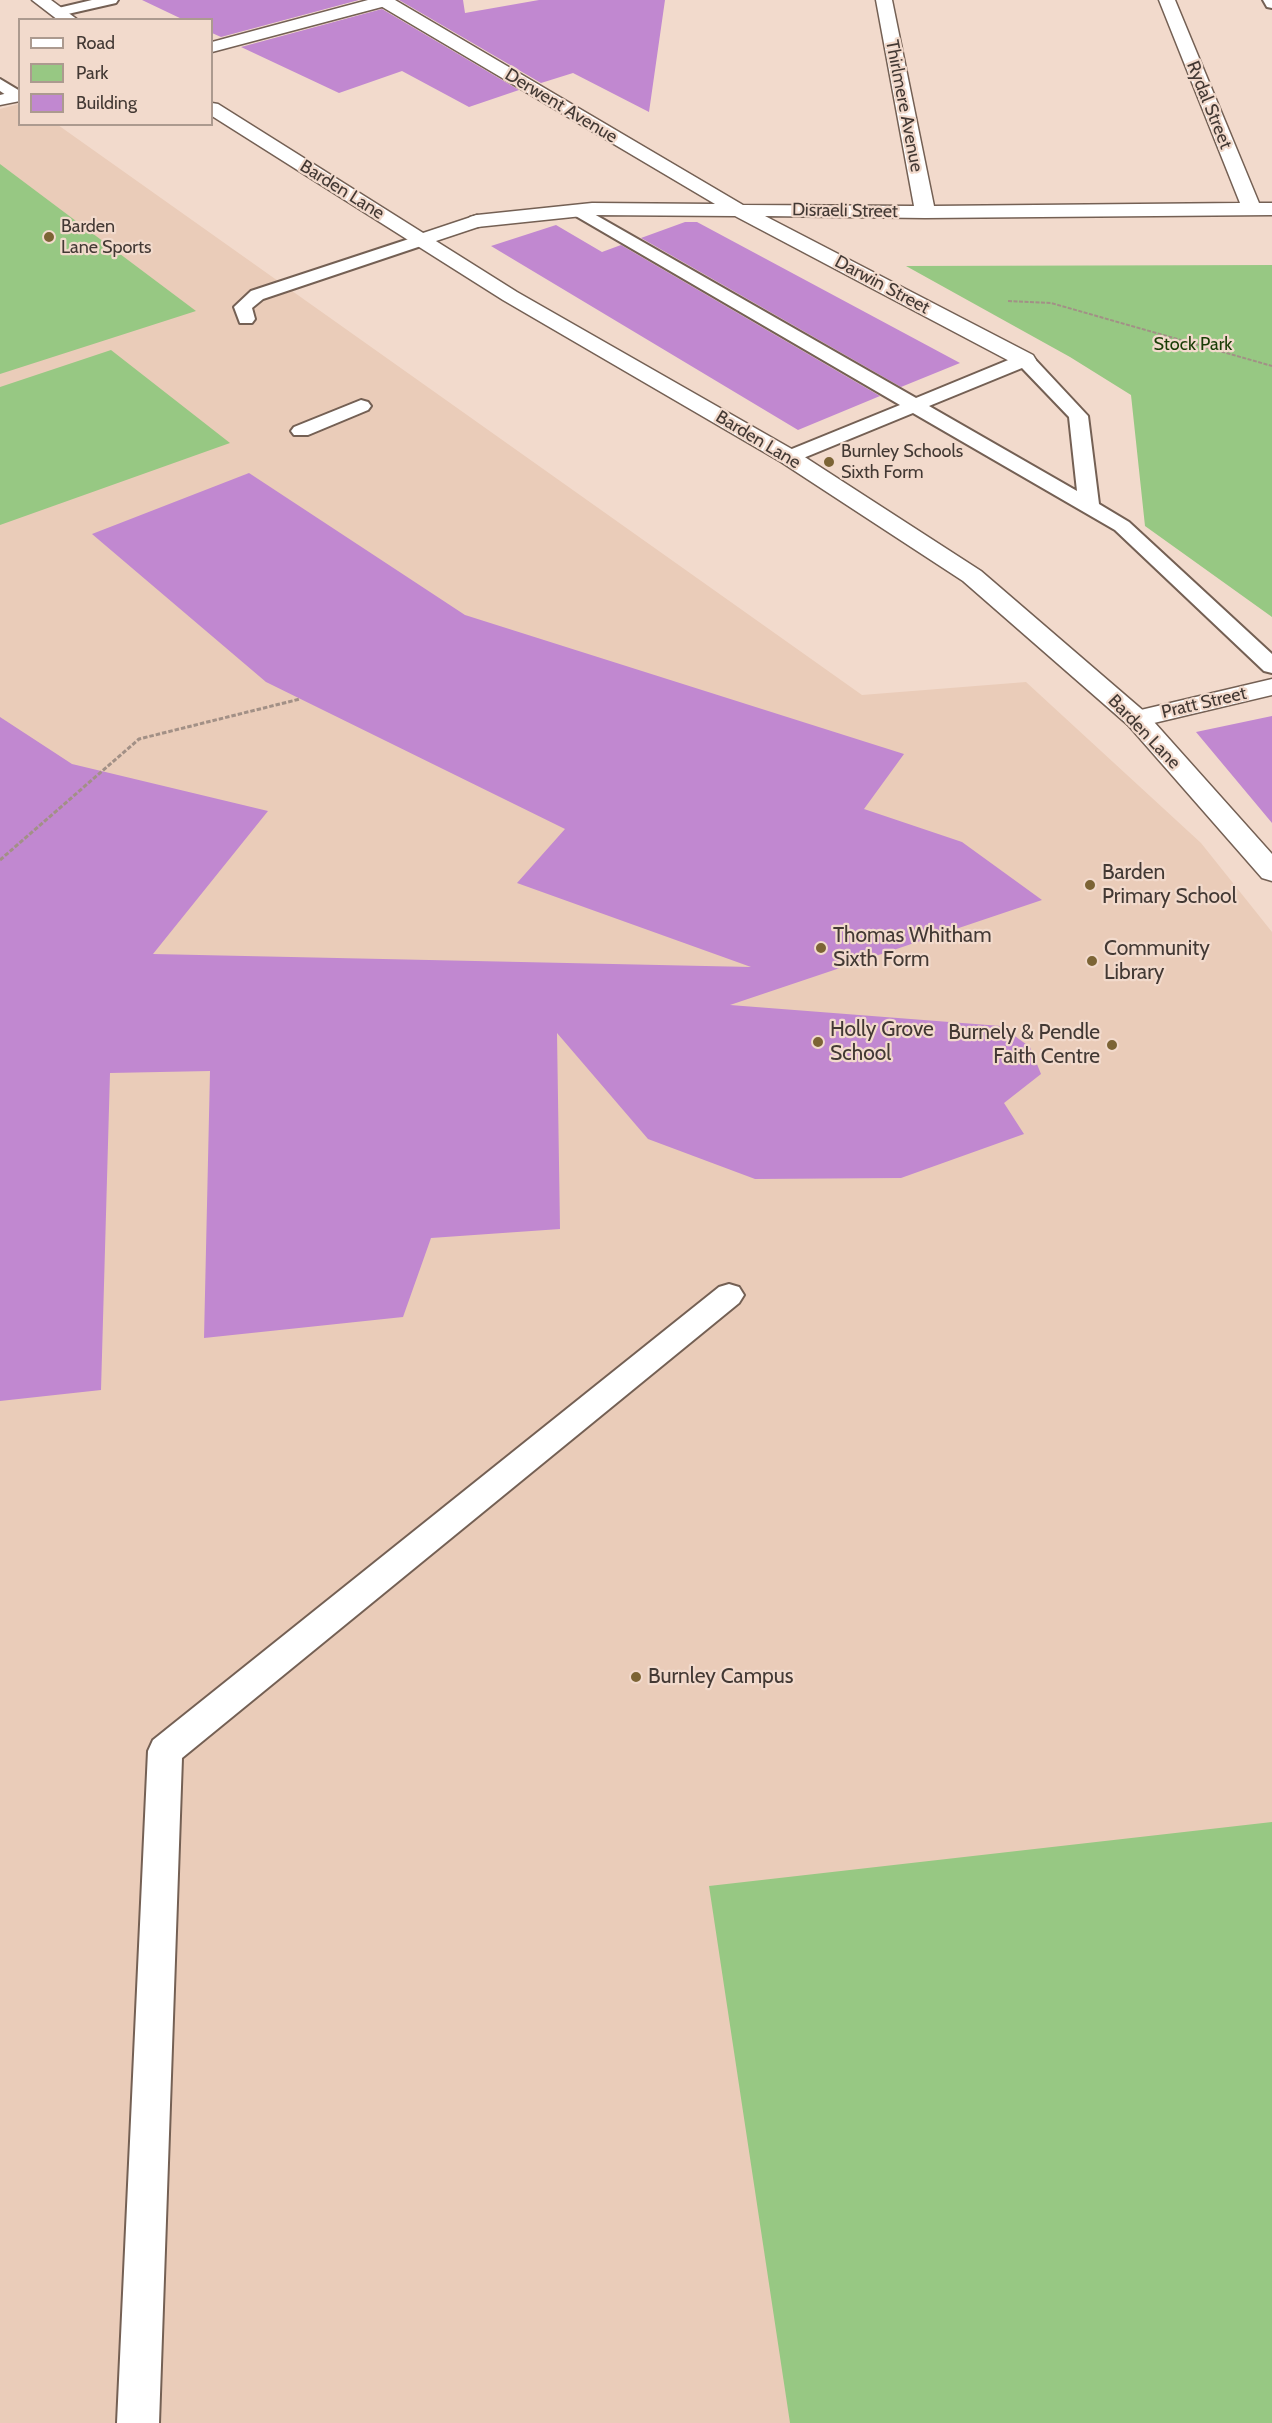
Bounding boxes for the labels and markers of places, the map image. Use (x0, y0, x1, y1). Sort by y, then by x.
place label: Barden Lane Sports (61, 216, 152, 258)
marker: Barden Lane Sports (42, 230, 56, 244)
place label: Burnley Schools Sixth Form (841, 441, 963, 484)
marker: Burnley Schools Sixth Form (822, 455, 836, 469)
place label: Barden Primary School (1102, 860, 1237, 910)
marker: Barden Primary School (1083, 878, 1097, 892)
place label: Thomas Whitham Sixth Form (833, 923, 992, 973)
place label: Community Library (1104, 936, 1210, 986)
marker: Thomas Whitham Sixth Form (814, 941, 828, 955)
marker: Community Library (1085, 954, 1099, 968)
place label: Holly Grove School (830, 1017, 934, 1067)
place label: Burnely & Pendle Faith Centre (948, 1020, 1100, 1070)
marker: Holly Grove School (811, 1035, 825, 1049)
marker: Burnely & Pendle Faith Centre (1105, 1038, 1119, 1052)
place label: Burnley Campus (648, 1664, 793, 1690)
marker: Burnley Campus (629, 1670, 643, 1684)

